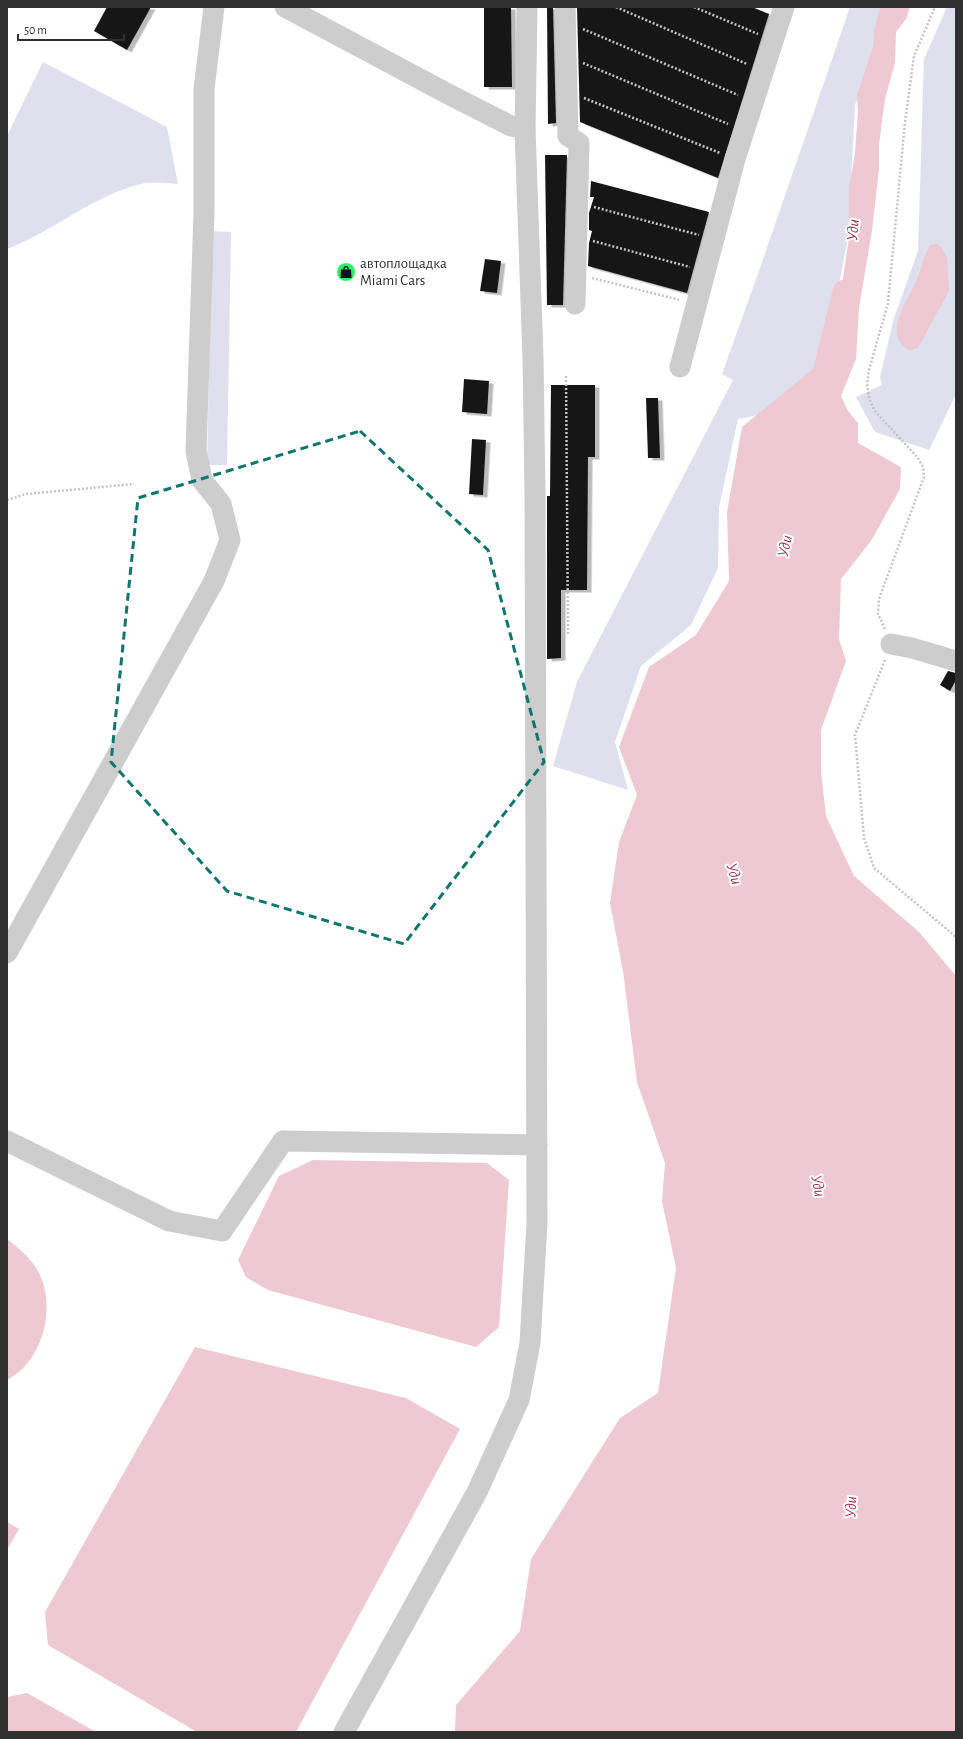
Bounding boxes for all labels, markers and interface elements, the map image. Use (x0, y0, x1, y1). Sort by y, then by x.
scale bar (18, 16, 124, 42)
text: 50 m (24, 24, 47, 36)
water label: Уди (844, 218, 862, 242)
place label: автоплощадка Miami Cars (360, 256, 447, 288)
shop icon: автоплощадка Miami Cars (335, 261, 357, 283)
water label: Уди (775, 534, 795, 558)
water label: Уди (723, 861, 745, 887)
water label: Уди (808, 1174, 828, 1198)
water label: Уди (843, 1496, 859, 1518)

